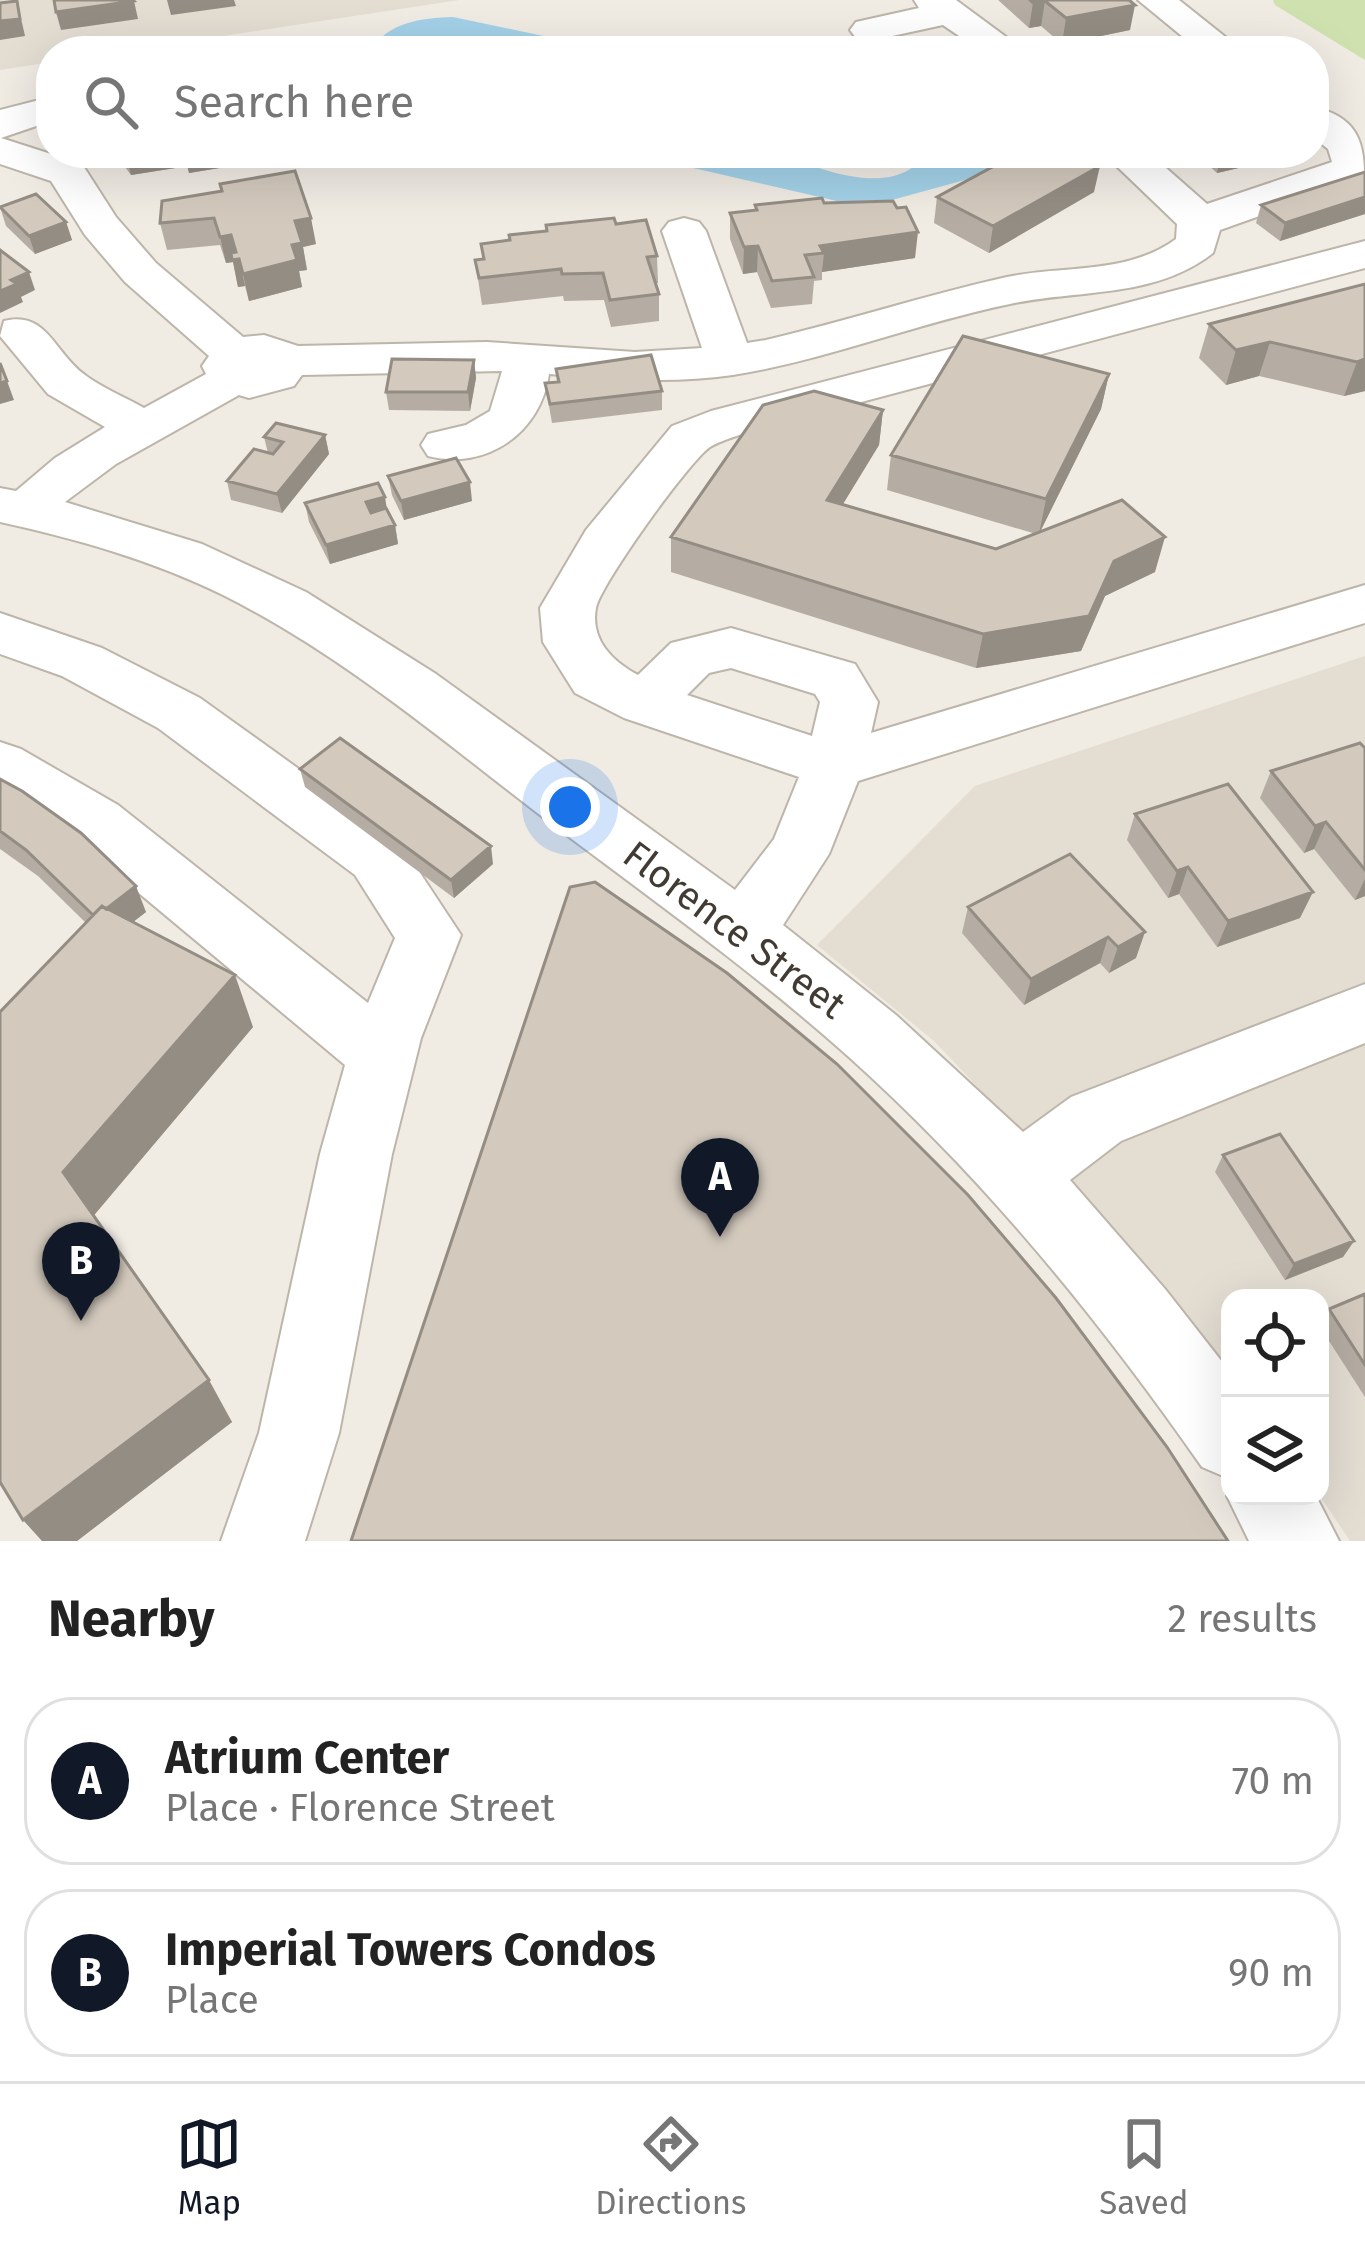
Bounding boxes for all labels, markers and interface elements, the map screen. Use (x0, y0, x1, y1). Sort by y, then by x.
search box (36, 36, 1329, 168)
icon: search (78, 69, 144, 135)
text: Search here (174, 75, 414, 129)
your location (540, 777, 600, 837)
street label: Florence Street (614, 831, 855, 1029)
pin: A (681, 1138, 759, 1237)
pin: B (42, 1222, 120, 1321)
map controls (1221, 1289, 1329, 1505)
button: locate (1221, 1289, 1329, 1397)
button: layers (1221, 1397, 1329, 1505)
text: Nearby (48, 1588, 214, 1650)
text: 2 results (1168, 1596, 1317, 1642)
text: Atrium Center (165, 1731, 449, 1785)
text: A (78, 1758, 102, 1804)
text: 70 m (1232, 1758, 1314, 1804)
text: Place · Florence Street (165, 1785, 555, 1831)
text: Imperial Towers Condos (165, 1923, 656, 1977)
text: B (78, 1950, 102, 1996)
text: 90 m (1228, 1950, 1314, 1996)
text: Place (165, 1977, 259, 2023)
tab: Map (176, 2111, 242, 2223)
tab: Directions (595, 2111, 747, 2223)
tab: Saved (1099, 2111, 1189, 2223)

